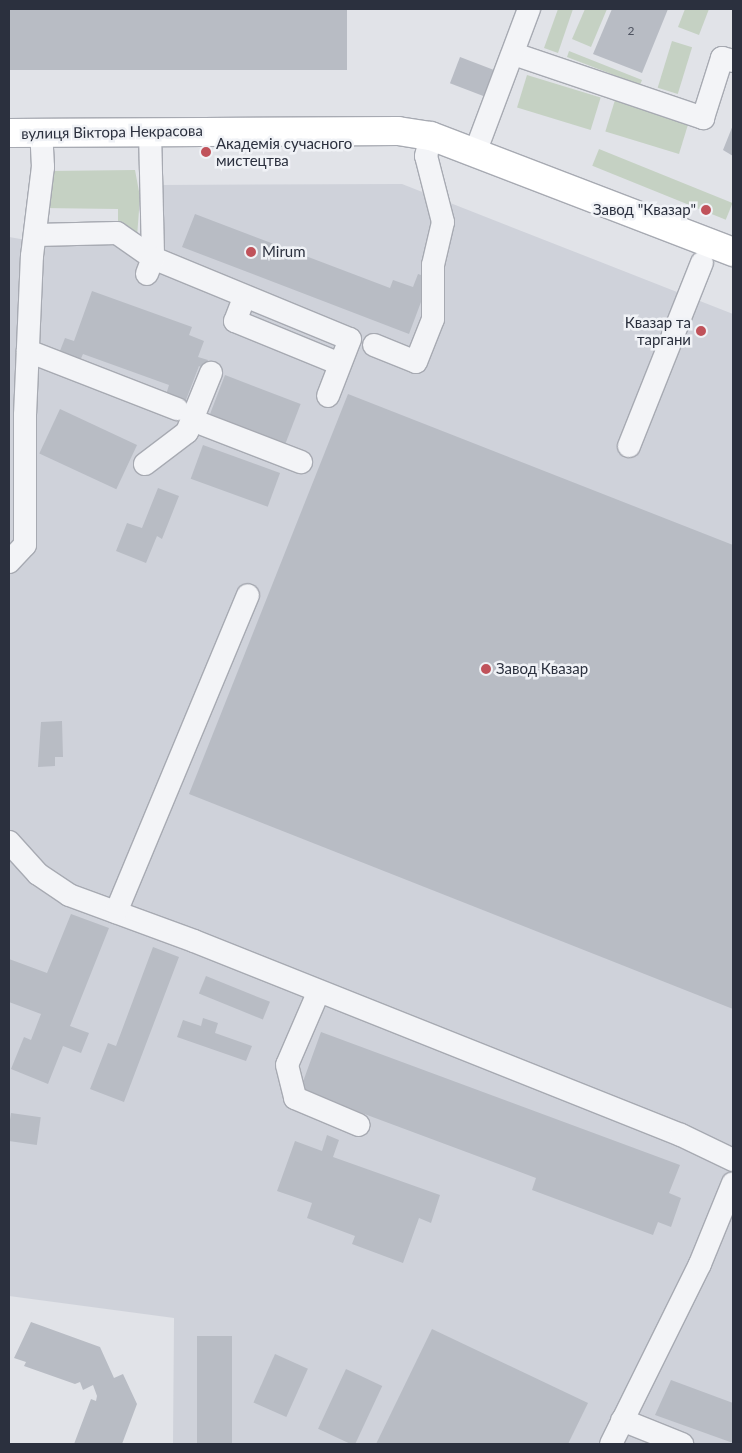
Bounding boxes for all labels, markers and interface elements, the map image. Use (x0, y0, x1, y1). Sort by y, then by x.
house number: 2 (628, 24, 634, 38)
street label: вулиця Віктора Некрасова (21, 121, 203, 143)
place label: Академія сучасного мистецтва (216, 134, 352, 169)
marker: Академія сучасного мистецтва (200, 146, 212, 158)
place label: Завод "Квазар" (593, 201, 696, 219)
marker: Завод "Квазар" (700, 204, 712, 216)
place label: Mirum (262, 243, 306, 261)
marker: Mirum (244, 245, 258, 259)
place label: Квазар та таргани (625, 313, 691, 348)
marker: Квазар та таргани (695, 325, 707, 337)
place label: Завод Квазар (496, 660, 588, 678)
marker: Завод Квазар (480, 663, 492, 675)

